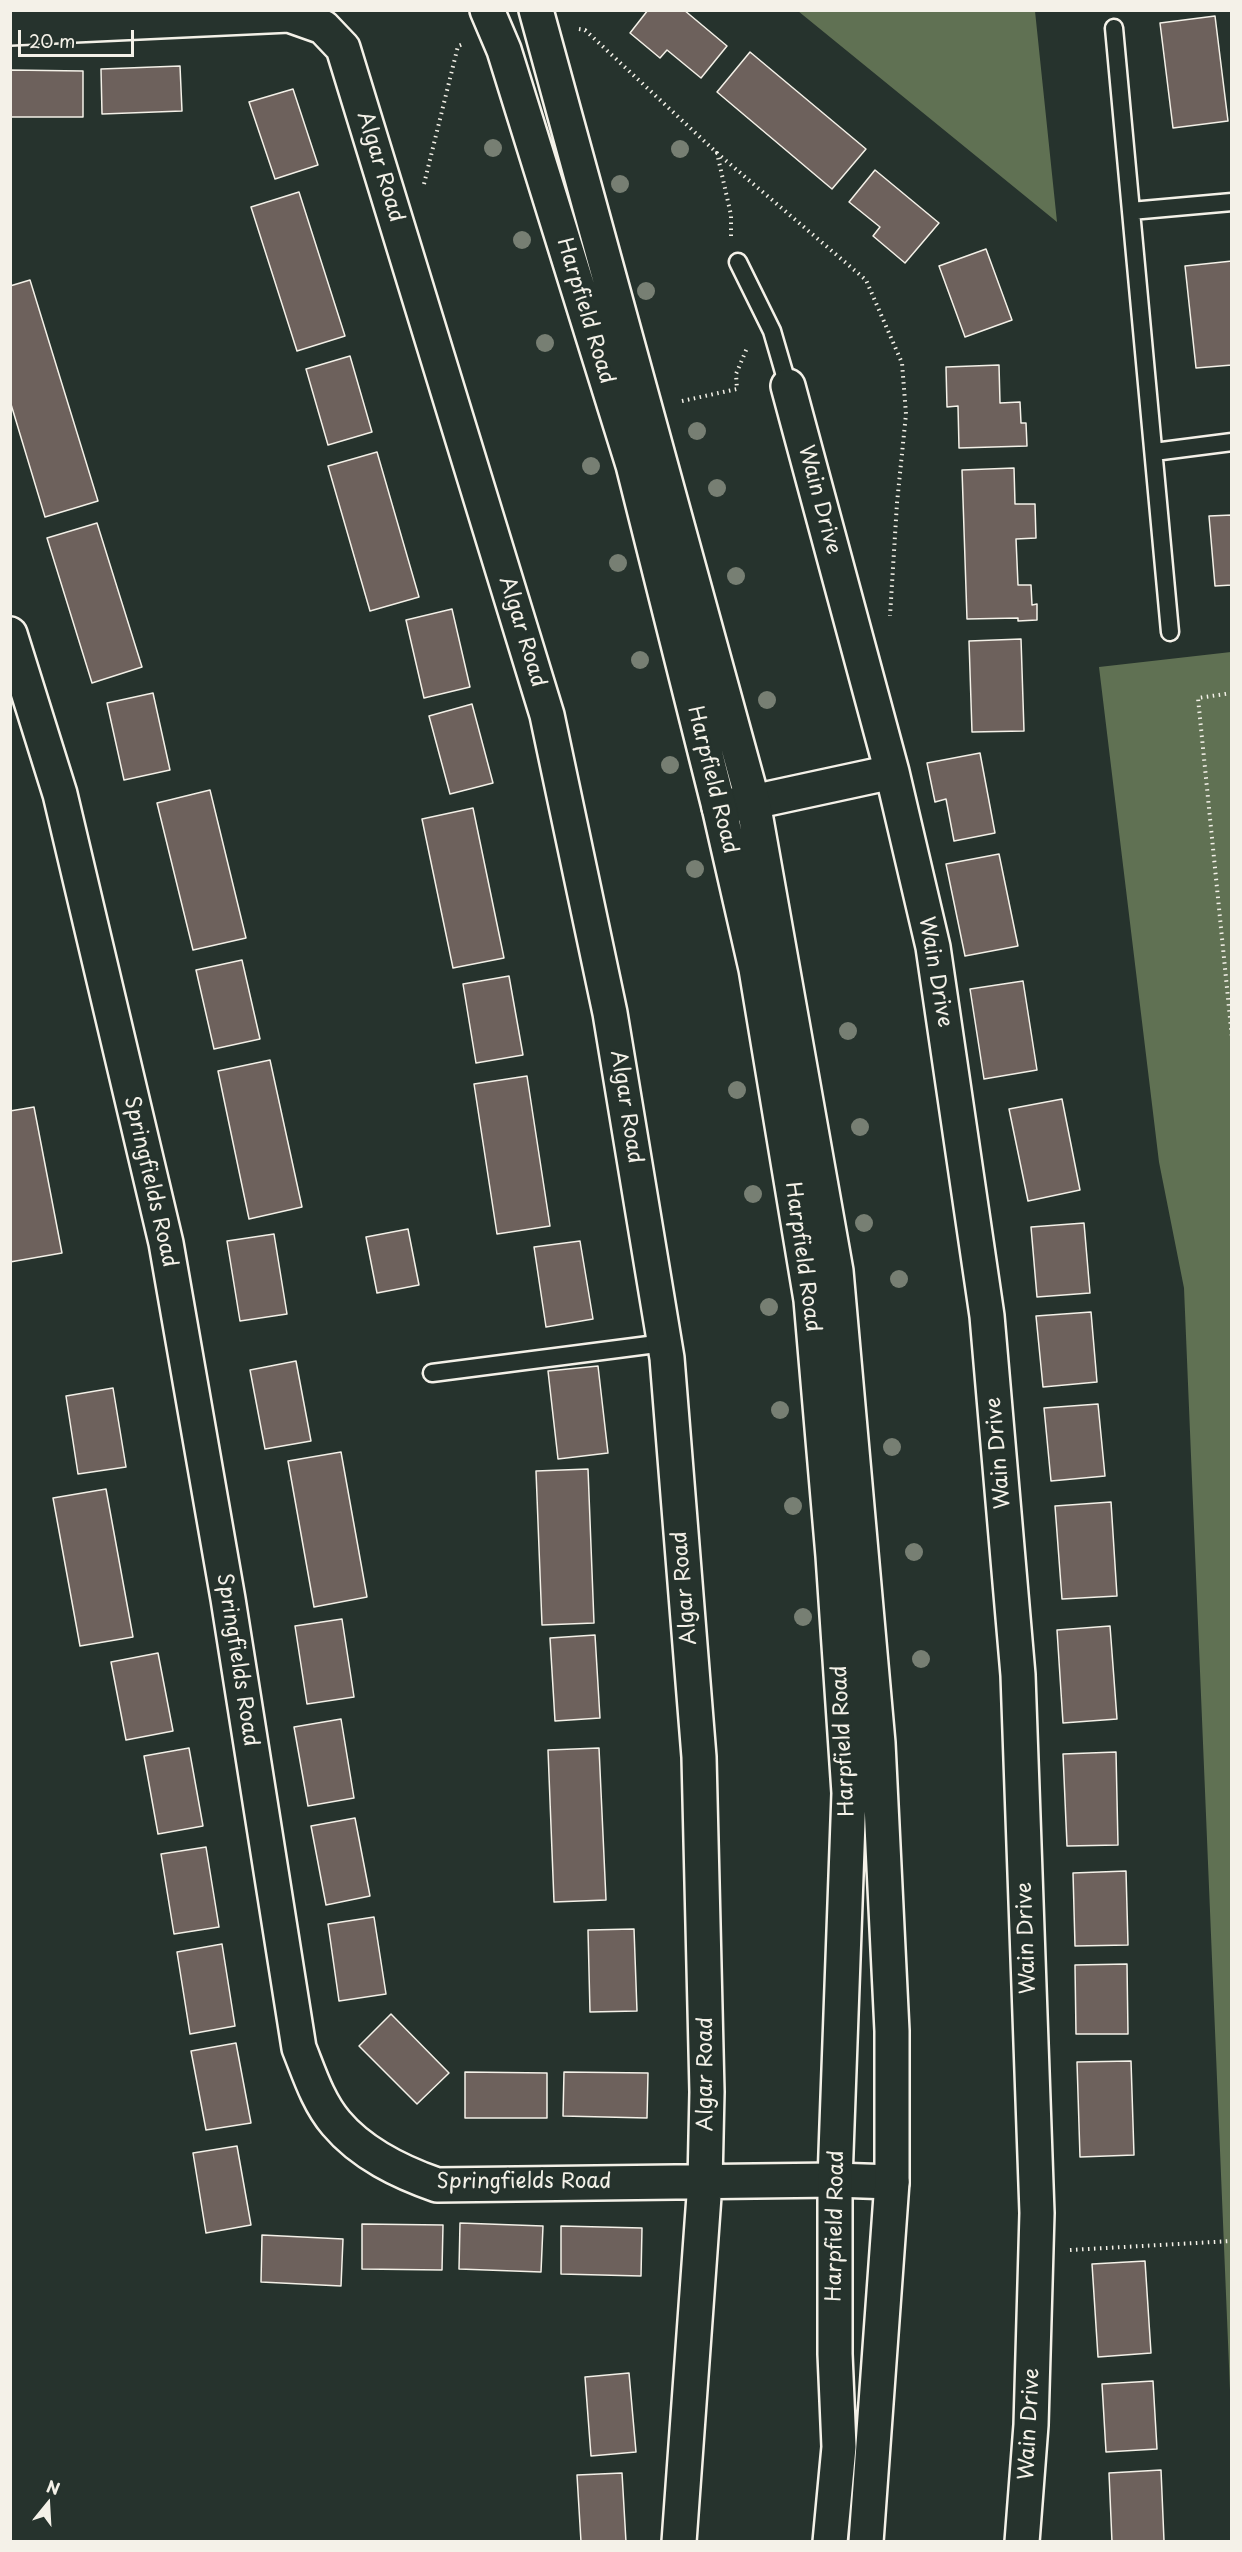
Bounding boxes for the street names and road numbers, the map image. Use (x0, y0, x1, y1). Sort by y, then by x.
street label: Algar Road (351, 109, 409, 225)
street label: Harpfield Road (551, 235, 619, 387)
street label: Wain Drive (792, 443, 846, 557)
street label: Algar Road (493, 574, 551, 690)
street label: Harpfield Road (681, 703, 743, 857)
street label: Wain Drive (913, 915, 957, 1029)
street label: Algar Road (605, 1049, 647, 1165)
street label: Springfields Road (118, 1094, 182, 1270)
street label: Harpfield Road (779, 1180, 825, 1334)
street label: Wain Drive (982, 1396, 1016, 1510)
street label: Algar Road (667, 1530, 703, 1646)
street label: Springfields Road (211, 1572, 263, 1748)
street label: Harpfield Road (827, 1665, 861, 1817)
street label: Wain Drive (1012, 1882, 1042, 1994)
street label: Algar Road (693, 2017, 719, 2131)
street label: Harpfield Road (822, 2150, 850, 2302)
street label: Springfields Road (436, 2169, 612, 2195)
street label: Wain Drive (1014, 2367, 1046, 2481)

